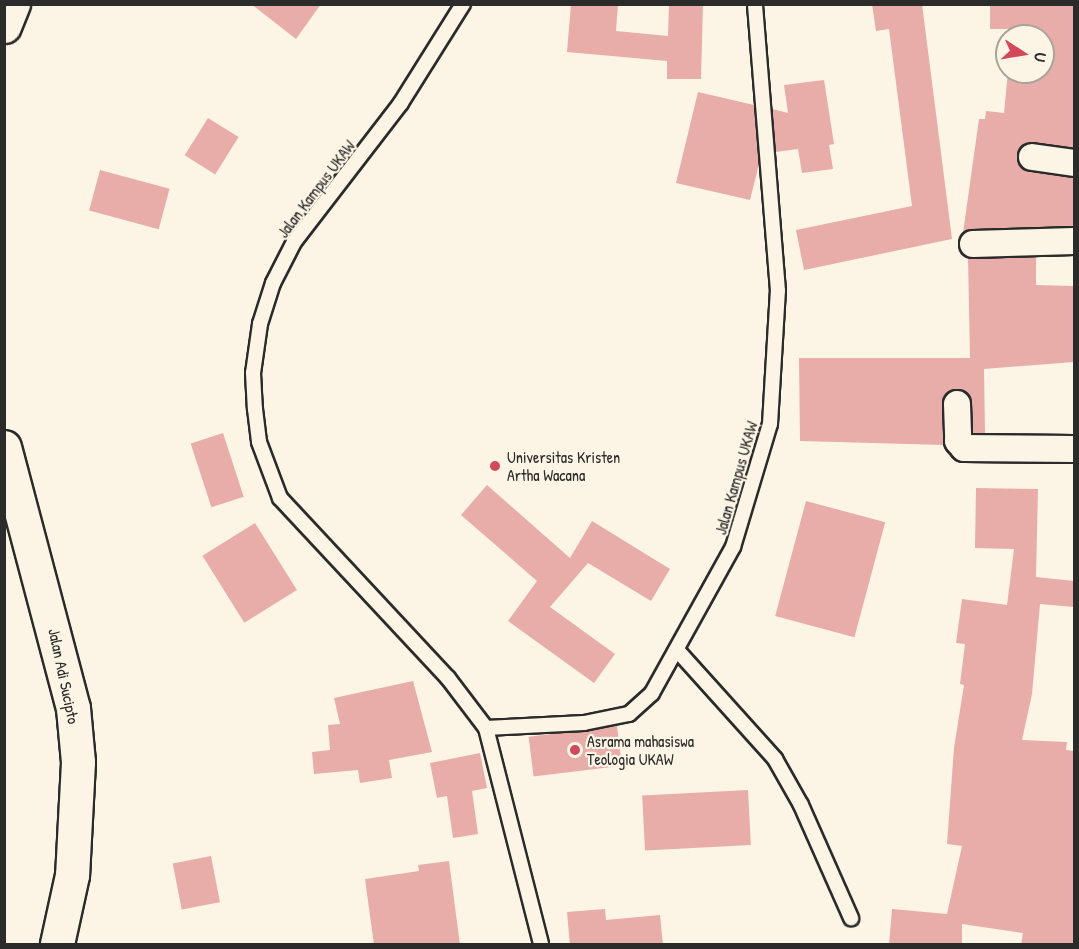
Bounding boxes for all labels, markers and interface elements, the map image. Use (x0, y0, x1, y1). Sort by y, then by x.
north arrow (995, 24, 1055, 84)
text: U (1029, 51, 1052, 64)
street label: Jalan Kampus UKAW (273, 136, 359, 242)
street label: Jalan Kampus UKAW (711, 419, 761, 537)
place label: Universitas Kristen Artha Wacana (507, 447, 620, 485)
marker: Universitas Kristen Artha Wacana (488, 459, 502, 473)
street label: Jalan Adi Sucipto (44, 626, 84, 726)
place label: Asrama mahasiswa Teologia UKAW (587, 731, 694, 769)
marker: Asrama mahasiswa Teologia UKAW (568, 743, 582, 757)

